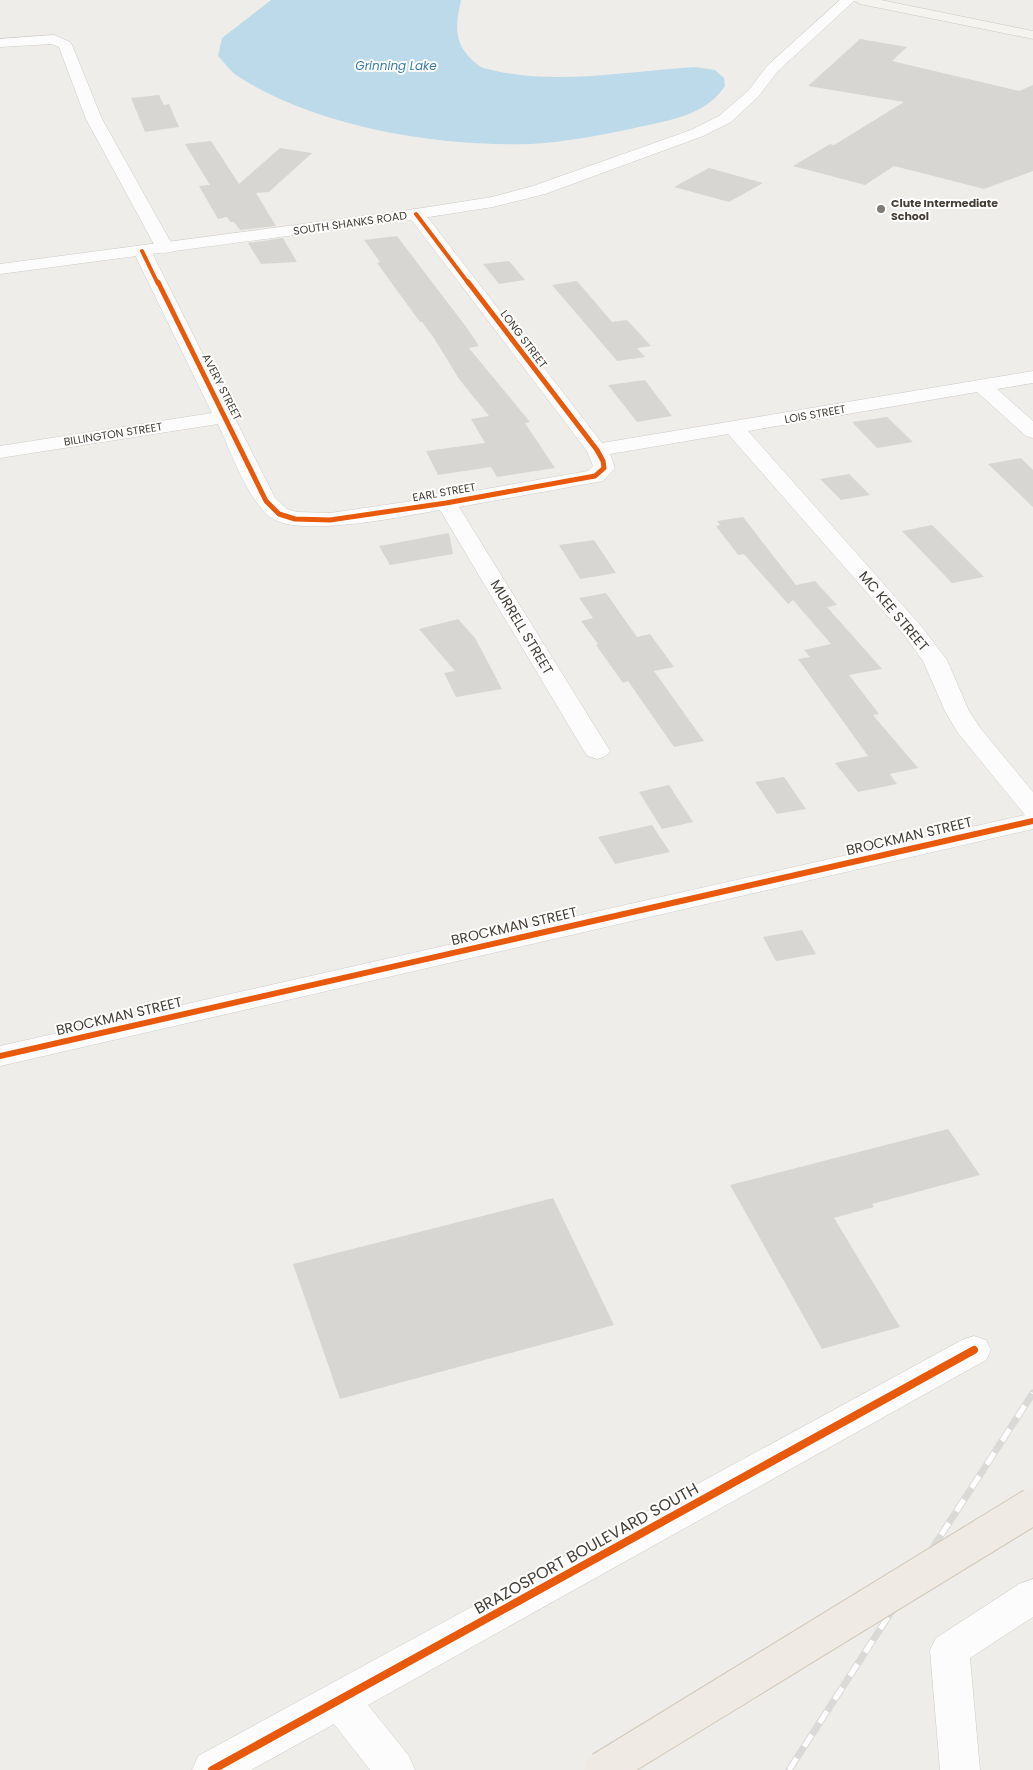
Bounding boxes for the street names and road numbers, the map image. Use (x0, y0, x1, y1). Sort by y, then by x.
street label: SOUTH SHANKS ROAD (292, 207, 408, 239)
street label: LONG STREET (497, 307, 551, 371)
street label: AVERY STREET (198, 351, 246, 423)
street label: LOIS STREET (783, 401, 847, 427)
street label: BILLINGTON STREET (63, 418, 163, 450)
street label: EARL STREET (411, 479, 477, 505)
street label: MC KEE STREET (854, 567, 934, 656)
street label: MURRELL STREET (486, 576, 559, 679)
street label: BROCKMAN STREET (844, 812, 974, 860)
street label: BROCKMAN STREET (449, 902, 579, 950)
street label: BROCKMAN STREET (54, 992, 184, 1040)
street label: BRAZOSPORT BOULEVARD SOUTH (470, 1477, 703, 1620)

